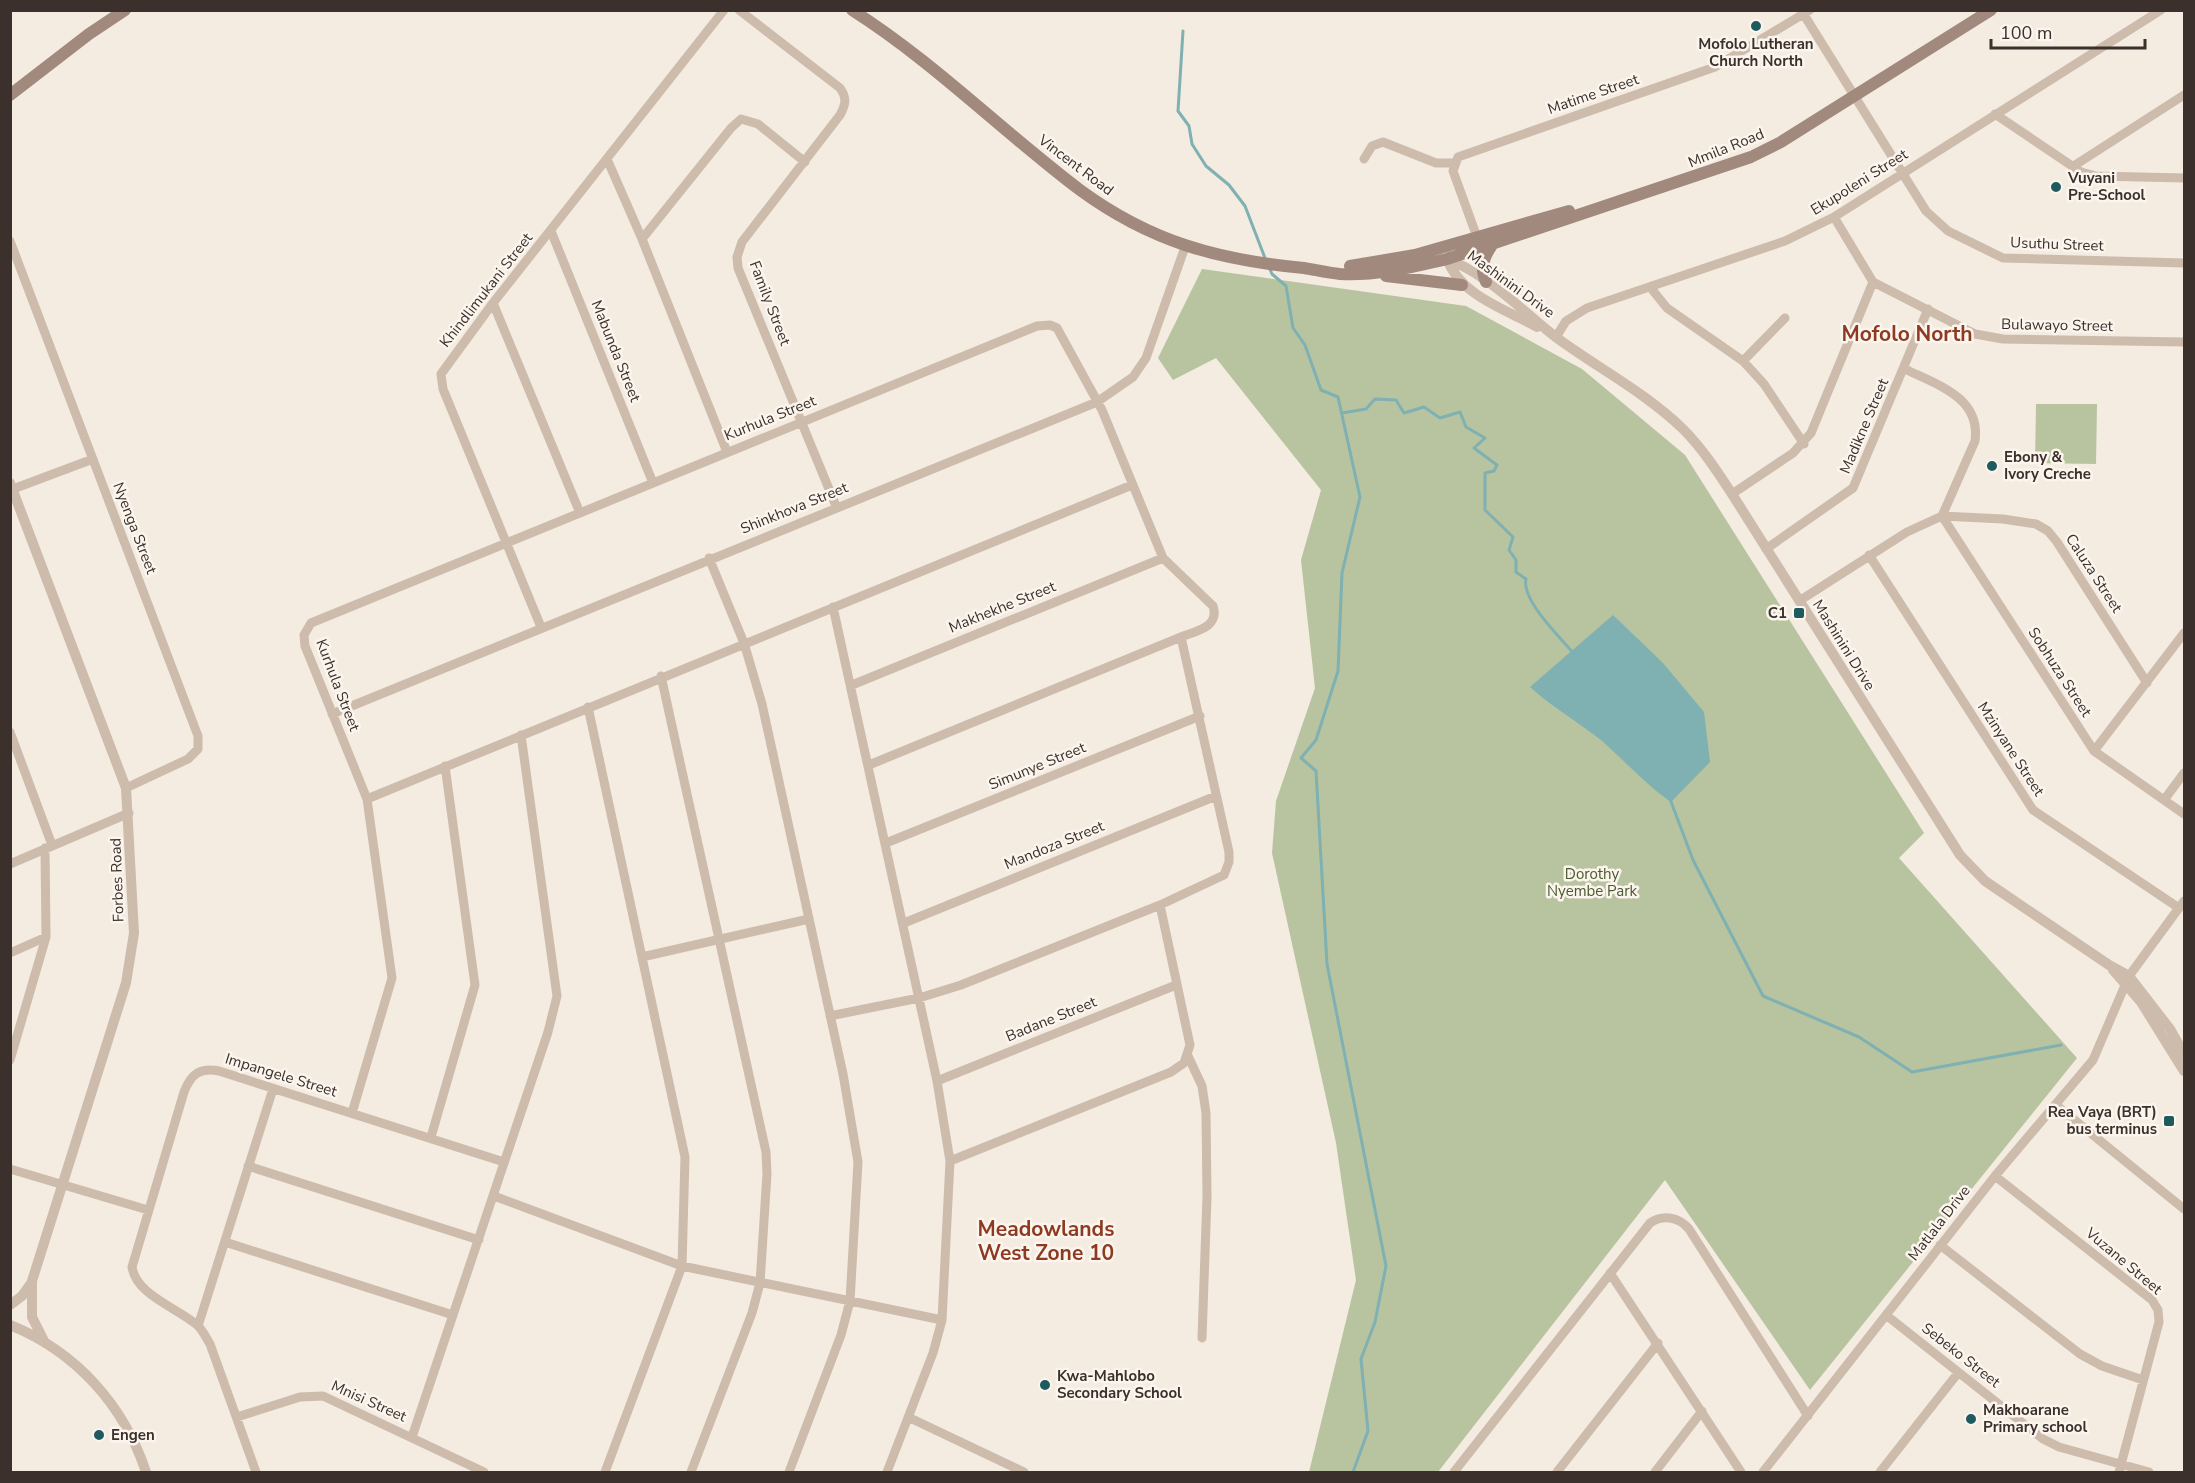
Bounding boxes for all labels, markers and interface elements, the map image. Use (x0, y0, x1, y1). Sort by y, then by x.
scale bar (1991, 12, 2146, 50)
marker: Mofolo Lutheran Church North (1749, 19, 1763, 33)
text: 100 m (2000, 21, 2052, 45)
place label: Mofolo Lutheran Church North (1698, 34, 1814, 71)
street label: Matime Street (1545, 69, 1642, 119)
street label: Mmila Road (1685, 124, 1767, 172)
street label: Vincent Road (1033, 129, 1118, 200)
street label: Ekupoleni Street (1807, 144, 1912, 220)
place label: Vuyani Pre-School (2067, 168, 2146, 205)
marker: Vuyani Pre-School (2049, 180, 2063, 194)
street label: Khindlimukani Street (435, 228, 537, 351)
street label: Usuthu Street (2010, 232, 2105, 256)
street label: Mashinini Drive (1463, 246, 1559, 322)
street label: Family Street (745, 258, 796, 349)
street label: Mabunda Street (587, 297, 646, 405)
street label: Bulawayo Street (2001, 314, 2114, 336)
district label: Mofolo North (1841, 320, 1973, 348)
street label: Madikne Street (1835, 375, 1893, 477)
street label: Kurhula Street (721, 390, 819, 445)
place label: Ebony & Ivory Creche (2004, 447, 2091, 484)
marker: Ebony & Ivory Creche (1985, 459, 1999, 473)
street label: Shinkhova Street (737, 477, 851, 539)
street label: Nyenga Street (108, 479, 162, 577)
street label: Caluza Street (2061, 530, 2127, 617)
street label: Makhekhe Street (946, 576, 1059, 638)
street label: Mashinini Drive (1808, 596, 1880, 694)
place label: C1 (1768, 603, 1787, 623)
marker: C1 (1792, 606, 1806, 620)
street label: Sobhuza Street (2024, 623, 2097, 721)
street label: Kurhula Street (311, 636, 365, 735)
street label: Mzinyane Street (1973, 698, 2049, 801)
street label: Simunye Street (986, 737, 1089, 795)
street label: Mandoza Street (1001, 816, 1108, 874)
street label: Forbes Road (106, 838, 128, 922)
park label: Dorothy Nyembe Park (1547, 864, 1638, 901)
street label: Badane Street (1003, 991, 1100, 1046)
street label: Impangele Street (223, 1049, 340, 1102)
place label: Rea Vaya (BRT) bus terminus (2048, 1102, 2157, 1139)
marker: Rea Vaya (BRT) bus terminus (2162, 1114, 2176, 1128)
street label: Matlala Drive (1903, 1181, 1975, 1265)
district label: Meadowlands West Zone 10 (978, 1215, 1114, 1267)
street label: Vuzane Street (2081, 1222, 2167, 1299)
street label: Sebeko Street (1918, 1318, 2005, 1392)
place label: Kwa-Mahlobo Secondary School (1057, 1366, 1182, 1403)
street label: Mnisi Street (328, 1376, 410, 1427)
marker: Kwa-Mahlobo Secondary School (1038, 1378, 1052, 1392)
place label: Makhoarane Primary school (1983, 1400, 2087, 1437)
marker: Makhoarane Primary school (1964, 1412, 1978, 1426)
place label: Engen (111, 1425, 155, 1445)
marker: Engen (92, 1428, 106, 1442)

